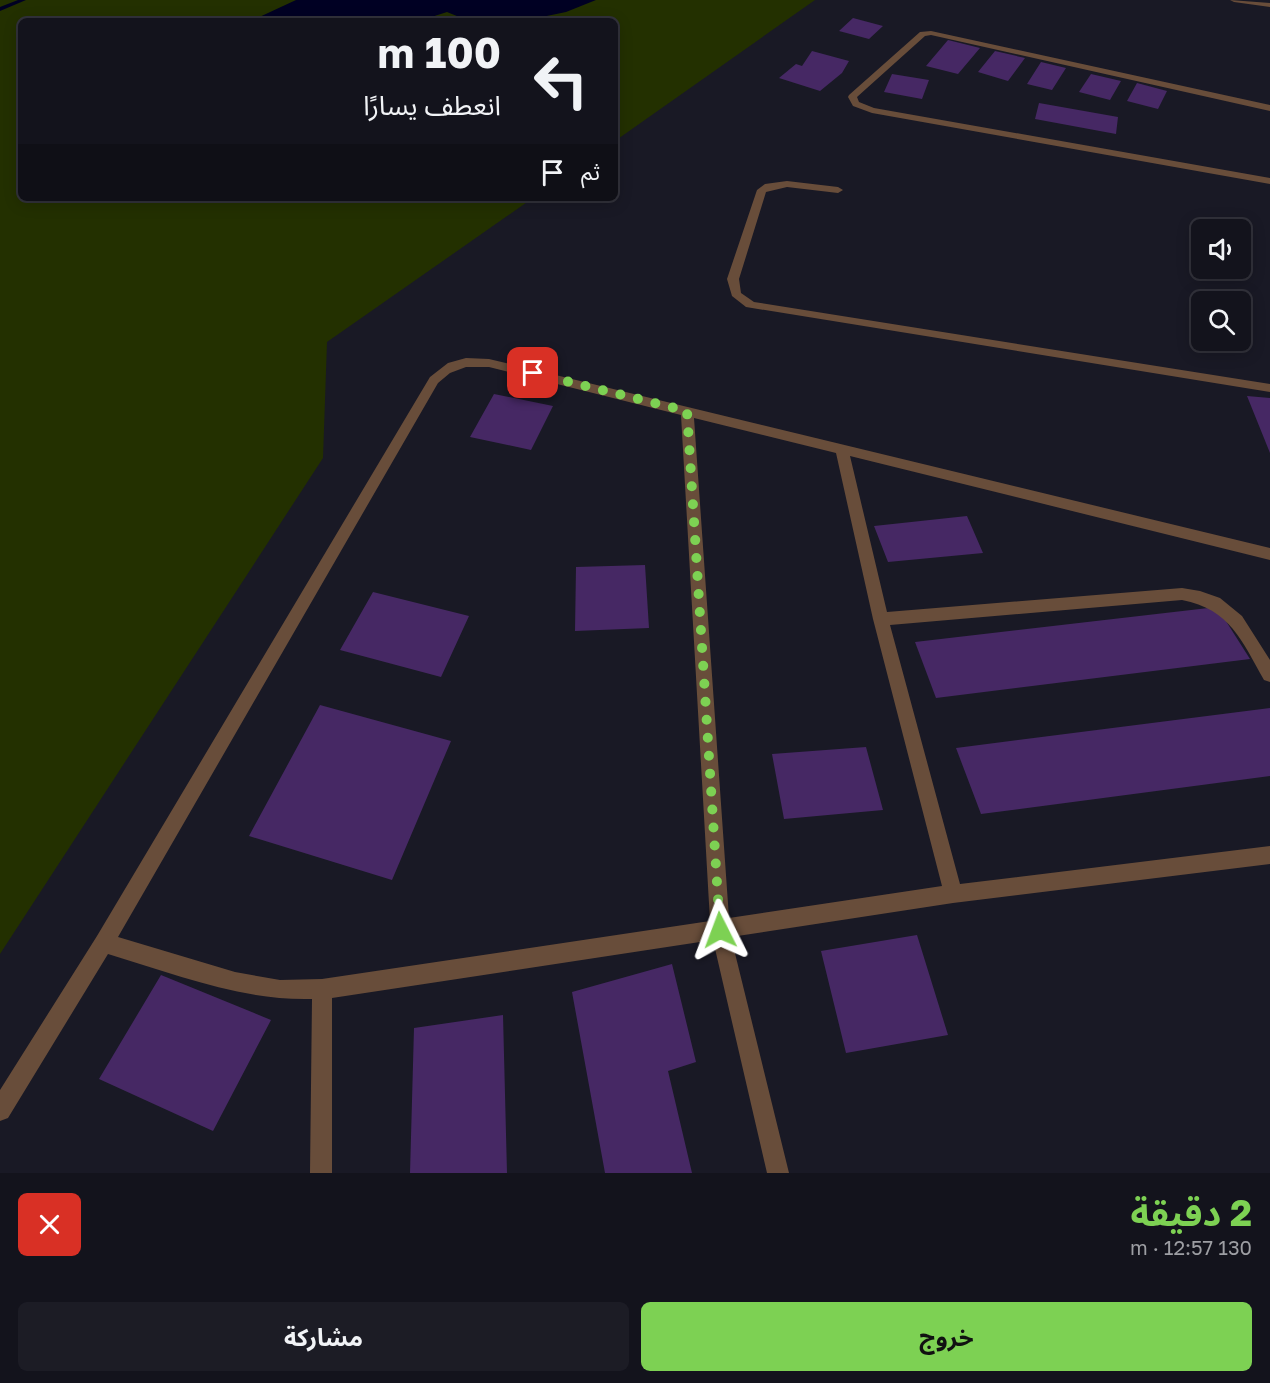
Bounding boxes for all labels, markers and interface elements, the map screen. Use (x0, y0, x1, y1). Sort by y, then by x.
text: 100 m (377, 27, 501, 77)
icon: left (522, 42, 600, 120)
text: انعطف يسارًا (363, 89, 501, 121)
icon: arrive (536, 156, 569, 189)
text: ثم (581, 158, 600, 185)
map controls (1191, 219, 1251, 351)
button: sound (1191, 219, 1251, 279)
button: search (1191, 291, 1251, 351)
pin (507, 347, 558, 398)
icon: arrive (516, 356, 549, 389)
position arrow (688, 898, 752, 962)
text: 2 دقيقة (1130, 1191, 1252, 1234)
button: close (18, 1193, 81, 1256)
text: 130 m · 12:57 (1130, 1235, 1252, 1259)
button: مشاركة (18, 1302, 629, 1371)
button: خروج (641, 1302, 1252, 1371)

